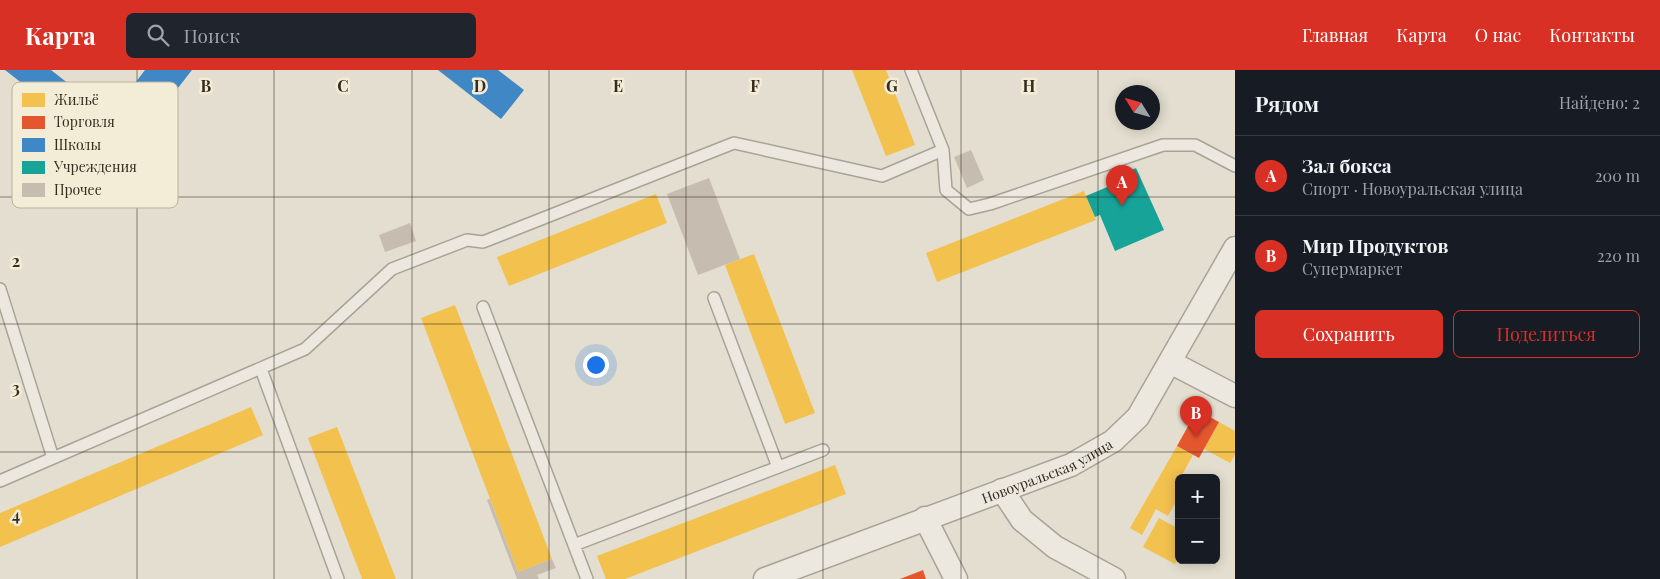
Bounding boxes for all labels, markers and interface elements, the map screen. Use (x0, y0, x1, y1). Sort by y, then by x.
search box (126, 13, 476, 58)
text: Карта (25, 19, 96, 51)
icon: search (144, 21, 172, 49)
text: Поиск (184, 22, 240, 48)
text: Главная (1302, 23, 1368, 47)
text: Карта (1396, 23, 1447, 47)
text: О нас (1475, 23, 1521, 47)
text: Контакты (1549, 23, 1635, 47)
text: B (201, 75, 212, 96)
text: C (337, 75, 349, 96)
text: D (474, 75, 486, 96)
text: E (613, 75, 623, 96)
text: F (750, 75, 760, 96)
text: G (886, 75, 898, 96)
text: H (1023, 75, 1036, 96)
legend (12, 82, 178, 208)
north arrow (1115, 85, 1160, 130)
text: Рядом (1255, 89, 1319, 117)
text: Жильё (54, 90, 99, 109)
text: Найдено: 2 (1559, 92, 1640, 113)
text: Торговля (54, 112, 115, 131)
text: Школы (54, 135, 101, 154)
text: Зал бокса (1302, 152, 1392, 178)
text: Учреждения (53, 157, 137, 176)
pin: A (1106, 165, 1138, 206)
text: A (1266, 165, 1276, 186)
text: 200 m (1595, 165, 1640, 186)
text: Спорт · Новоуральская улица (1302, 178, 1523, 199)
text: Прочее (54, 180, 102, 199)
text: Мир Продуктов (1302, 232, 1448, 258)
text: B (1266, 245, 1276, 266)
text: 220 m (1597, 245, 1640, 266)
text: 2 (12, 250, 20, 271)
text: Супермаркет (1302, 258, 1403, 279)
button: Сохранить (1255, 310, 1443, 358)
button: Поделиться (1453, 310, 1640, 358)
your location (583, 352, 609, 378)
text: 3 (12, 377, 20, 398)
pin: B (1180, 396, 1212, 437)
street label: Новоуральская улица (979, 434, 1116, 507)
map controls (1175, 474, 1220, 564)
button: + (1175, 474, 1220, 519)
text: 4 (12, 504, 20, 525)
button: − (1175, 519, 1220, 564)

